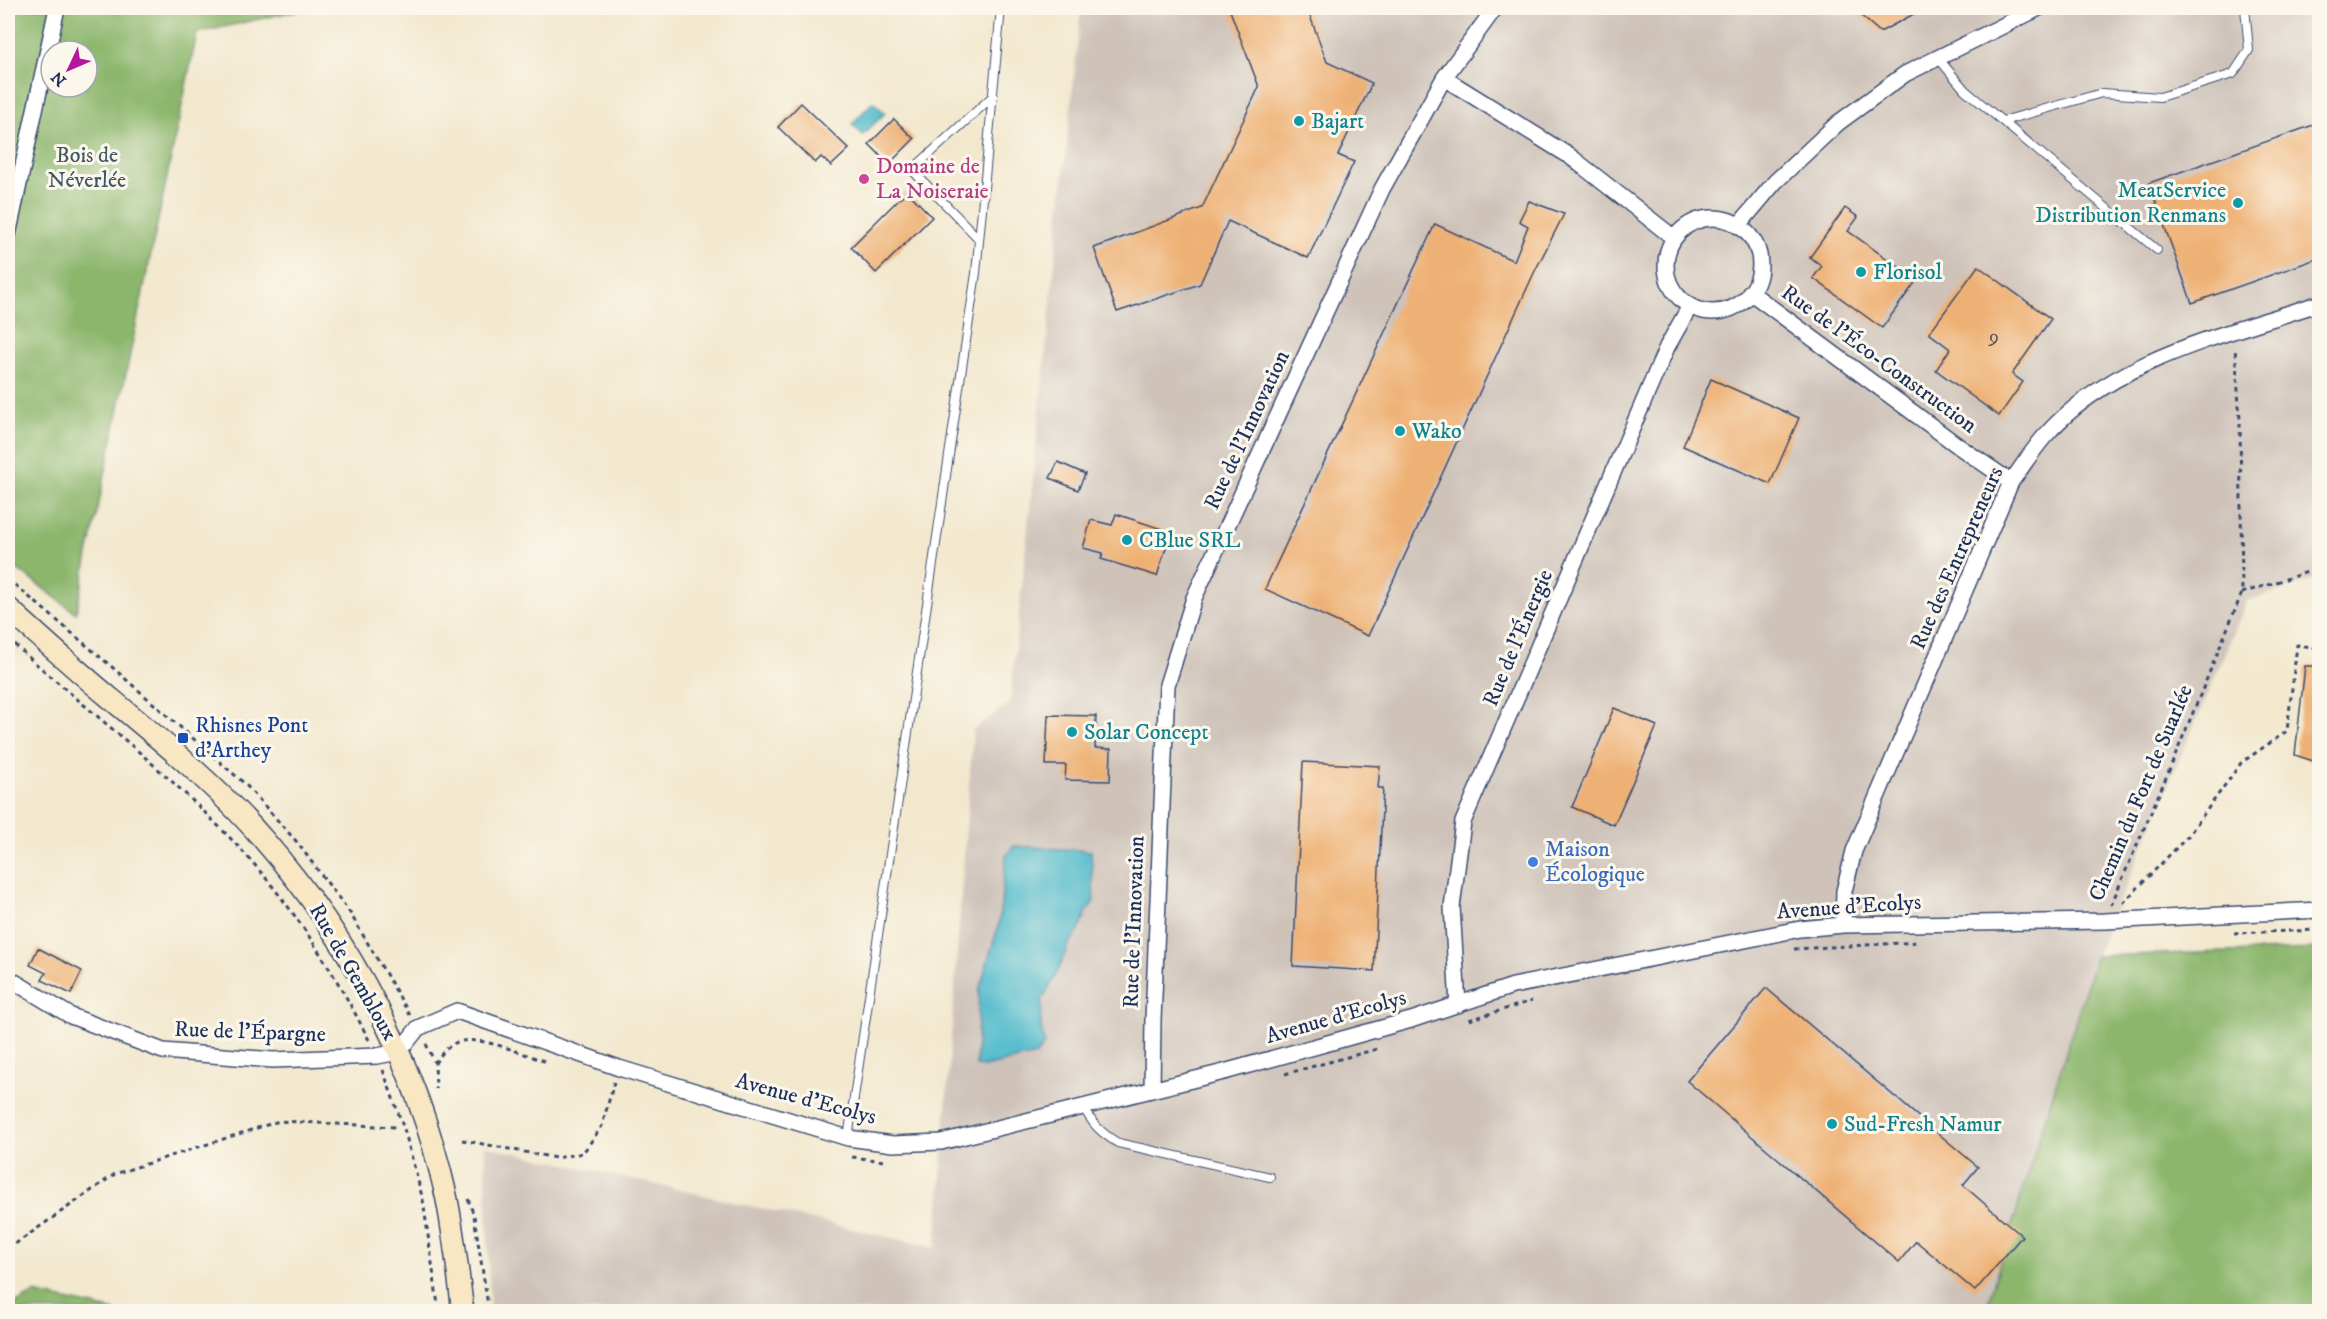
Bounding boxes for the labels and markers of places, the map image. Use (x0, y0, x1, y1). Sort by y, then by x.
place label: Bajart (1311, 108, 1364, 135)
marker: Bajart (1292, 114, 1306, 128)
place label: Domaine de La Noiseraie (876, 153, 989, 205)
marker: Domaine de La Noiseraie (857, 172, 871, 186)
place label: MeatService Distribution Renmans (2035, 177, 2226, 229)
marker: MeatService Distribution Renmans (2231, 196, 2245, 210)
place label: Florisol (1873, 259, 1942, 286)
marker: Florisol (1854, 265, 1868, 279)
place label: Wako (1411, 418, 1462, 445)
marker: Wako (1393, 424, 1407, 438)
place label: CBlue SRL (1139, 527, 1241, 554)
marker: CBlue SRL (1120, 533, 1134, 547)
place label: Rhisnes Pont d'Arthey (195, 712, 308, 764)
place label: Solar Concept (1084, 719, 1208, 746)
marker: Solar Concept (1065, 725, 1079, 739)
marker: Rhisnes Pont d'Arthey (176, 731, 190, 745)
place label: Maison Écologique (1545, 836, 1645, 888)
marker: Maison Écologique (1526, 855, 1540, 869)
place label: Sud-Fresh Namur (1844, 1111, 2002, 1138)
marker: Sud-Fresh Namur (1825, 1117, 1839, 1131)

